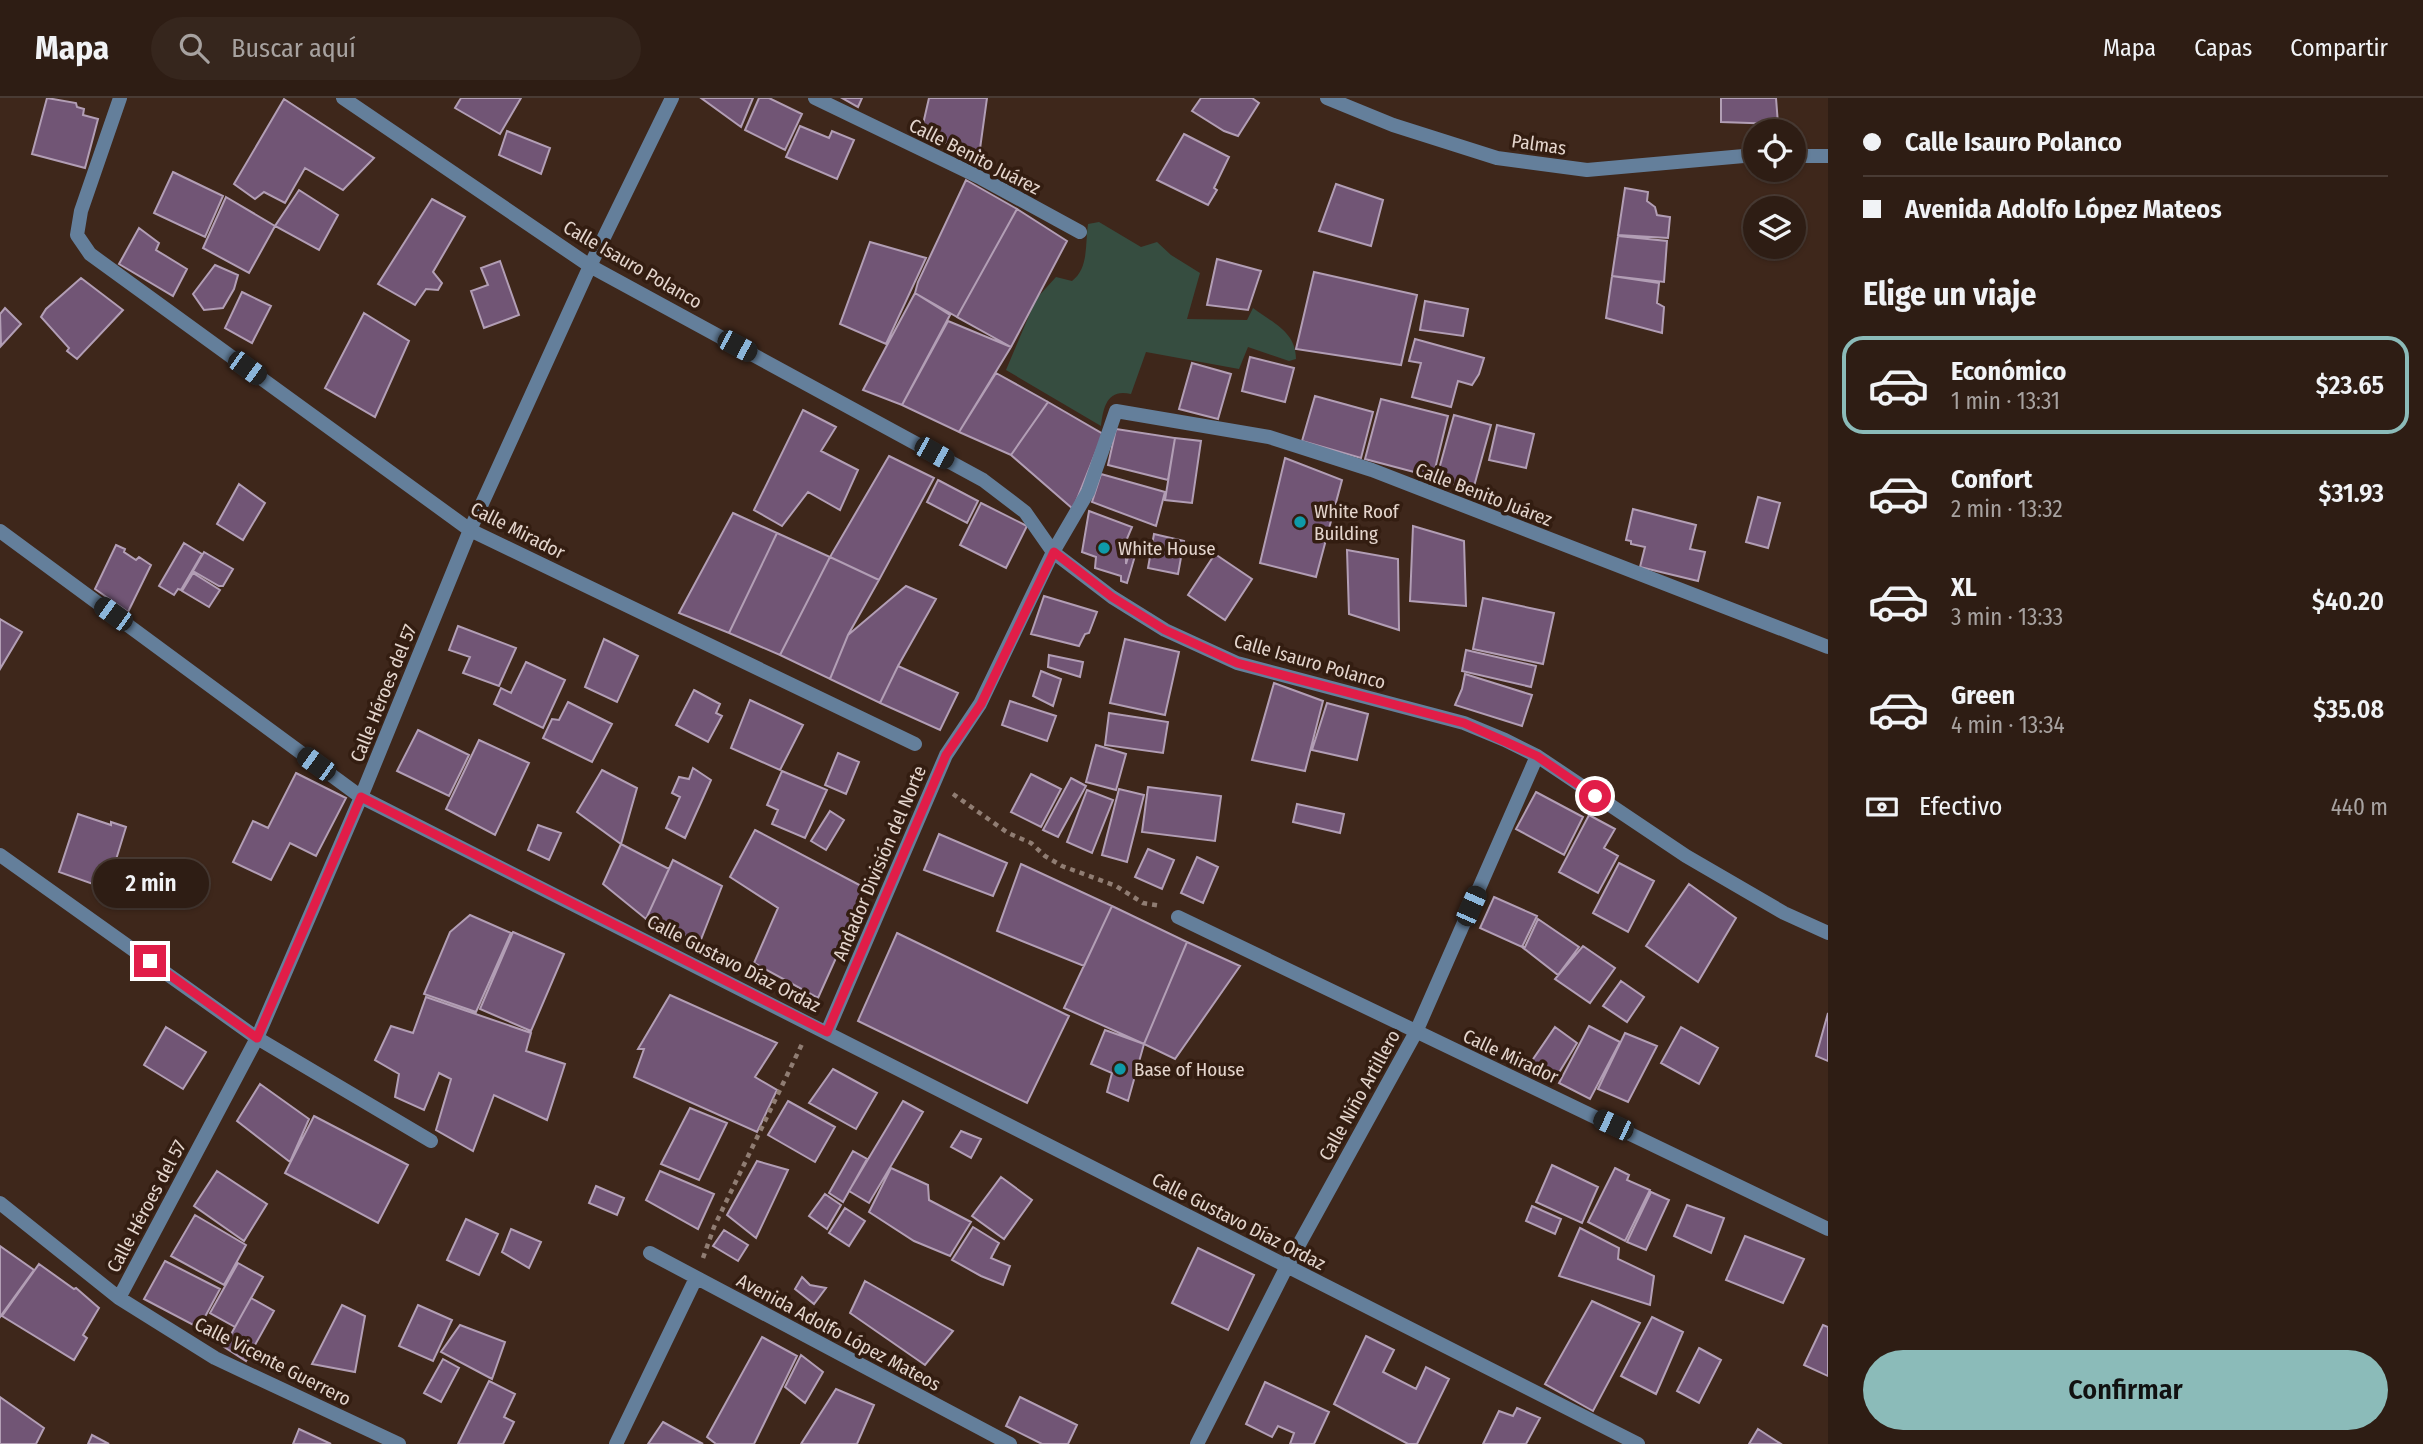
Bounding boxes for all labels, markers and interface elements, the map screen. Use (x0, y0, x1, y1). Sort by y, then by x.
search box (151, 17, 641, 80)
text: Mapa (35, 28, 109, 68)
icon: search (175, 29, 213, 67)
text: Buscar aquí (231, 33, 356, 64)
text: Mapa (2103, 34, 2156, 62)
text: Capas (2194, 34, 2252, 62)
text: Compartir (2290, 34, 2388, 62)
street label: Calle Benito Juárez (905, 113, 1045, 200)
map controls (1743, 119, 1806, 259)
button: locate (1743, 119, 1806, 182)
text: Calle Isauro Polanco (1905, 127, 2122, 158)
street label: Palmas (1510, 129, 1568, 160)
text: Avenida Adolfo López Mateos (1905, 194, 2222, 225)
button: layers (1743, 196, 1806, 259)
street label: Calle Isauro Polanco (559, 215, 706, 314)
text: Elige un viaje (1863, 275, 2036, 313)
car (714, 327, 761, 365)
car (224, 347, 271, 389)
icon: car (1867, 354, 1930, 417)
text: Económico (1951, 356, 2066, 387)
text: $23.65 (2316, 370, 2384, 401)
text: 1 min · 13:31 (1951, 387, 2060, 415)
car (911, 434, 958, 472)
street label: Calle Benito Juárez (1412, 458, 1556, 531)
icon: car (1867, 462, 1930, 525)
text: Confort (1951, 464, 2032, 495)
text: $31.93 (2319, 478, 2384, 509)
text: 2 min · 13:32 (1951, 495, 2063, 523)
street label: Calle Mirador (467, 497, 569, 564)
place label: White Roof Building (1314, 500, 1400, 545)
marker: White Roof Building (1292, 514, 1308, 530)
place label: White House (1118, 537, 1216, 560)
marker: White House (1096, 540, 1112, 556)
icon: car (1867, 570, 1930, 633)
text: XL (1951, 572, 1977, 603)
text: $40.20 (2312, 586, 2384, 617)
car (90, 593, 137, 635)
text: 3 min · 13:33 (1951, 603, 2063, 631)
street label: Calle Héroes del 57 (345, 621, 422, 765)
street label: Calle Isauro Polanco (1231, 629, 1388, 694)
icon: car (1867, 678, 1930, 741)
text: Green (1951, 680, 2015, 711)
text: $35.08 (2313, 694, 2384, 725)
text: 4 min · 13:34 (1951, 711, 2065, 739)
car (293, 743, 340, 785)
street label: Andador División del Norte (828, 762, 931, 964)
route start (1579, 780, 1611, 812)
icon: cash (1863, 788, 1901, 826)
text: Efectivo (1919, 791, 2003, 822)
text: 440 m (2331, 793, 2388, 821)
callout: 2 min (92, 860, 208, 908)
text: 2 min (125, 869, 177, 897)
car (1453, 883, 1490, 929)
street label: Calle Gustavo Díaz Ordaz (643, 910, 825, 1017)
route end (134, 945, 166, 977)
street label: Calle Mirador (1459, 1024, 1563, 1089)
street label: Calle Niño Artillero (1314, 1026, 1405, 1165)
place label: Base of House (1134, 1058, 1245, 1081)
marker: Base of House (1112, 1061, 1128, 1077)
car (1590, 1107, 1637, 1143)
street label: Calle Héroes del 57 (102, 1136, 191, 1276)
street label: Calle Gustavo Díaz Ordaz (1148, 1168, 1330, 1275)
street label: Avenida Adolfo López Mateos (733, 1269, 945, 1396)
street label: Calle Vicente Guerrero (191, 1312, 355, 1411)
button: Confirmar (1863, 1350, 2388, 1430)

